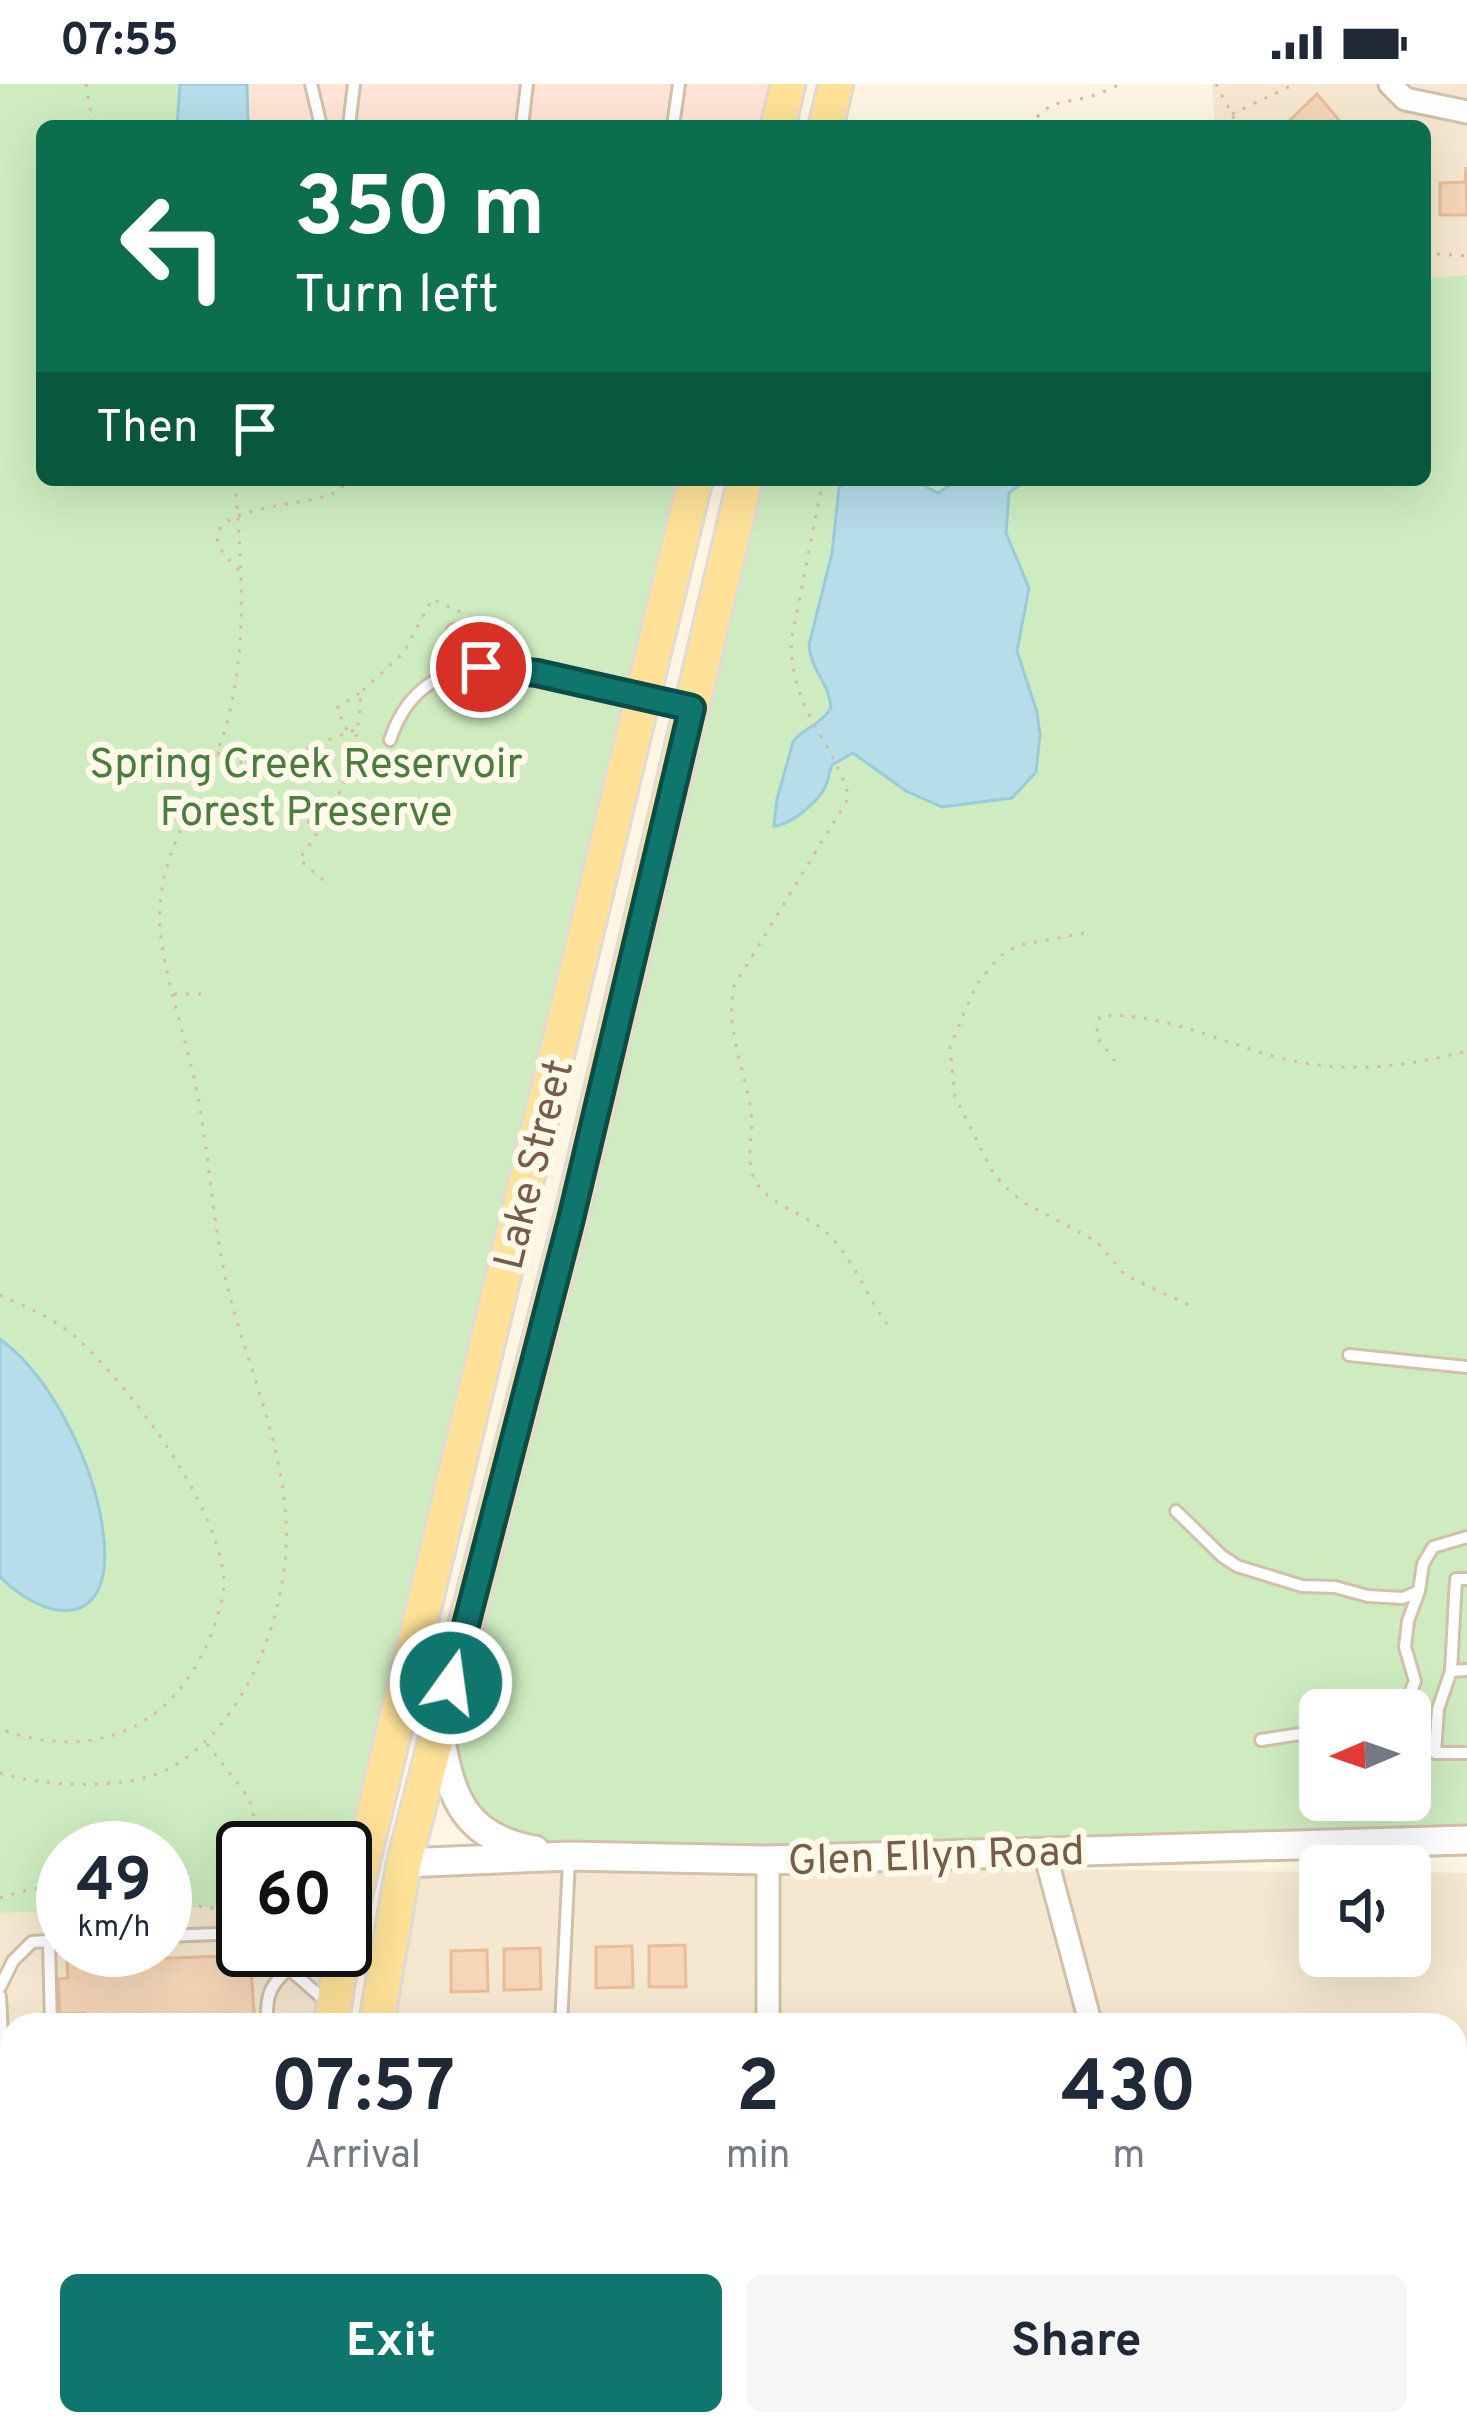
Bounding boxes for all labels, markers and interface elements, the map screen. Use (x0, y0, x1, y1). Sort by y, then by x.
text: 07:55 (60, 14, 179, 71)
text: 350 m (294, 159, 545, 265)
icon: left (96, 168, 252, 324)
text: Turn left (294, 263, 499, 332)
icon: arrive (222, 396, 288, 462)
text: Then (96, 401, 198, 458)
pin (430, 616, 532, 718)
icon: arrive (448, 634, 514, 700)
park label: Spring Creek Reservoir Forest Preserve (89, 740, 523, 841)
street label: Lake Street (485, 1055, 588, 1276)
position arrow (388, 1620, 514, 1746)
north arrow (1299, 1689, 1431, 1821)
map controls (1299, 1689, 1431, 1977)
speed limit sign: 60 (216, 1821, 372, 1977)
street label: Glen Ellyn Road (787, 1827, 1085, 1890)
button: sound (1299, 1845, 1431, 1977)
text: 49 (76, 1846, 152, 1922)
text: km/h (78, 1910, 150, 1947)
text: 07:57 (270, 2045, 455, 2137)
text: 2 (736, 2045, 780, 2137)
text: 430 (1061, 2045, 1197, 2137)
text: Arrival (305, 2133, 421, 2182)
text: min (726, 2133, 791, 2182)
text: m (1112, 2133, 1145, 2182)
button: Exit (60, 2274, 722, 2412)
button: Share (746, 2274, 1407, 2412)

